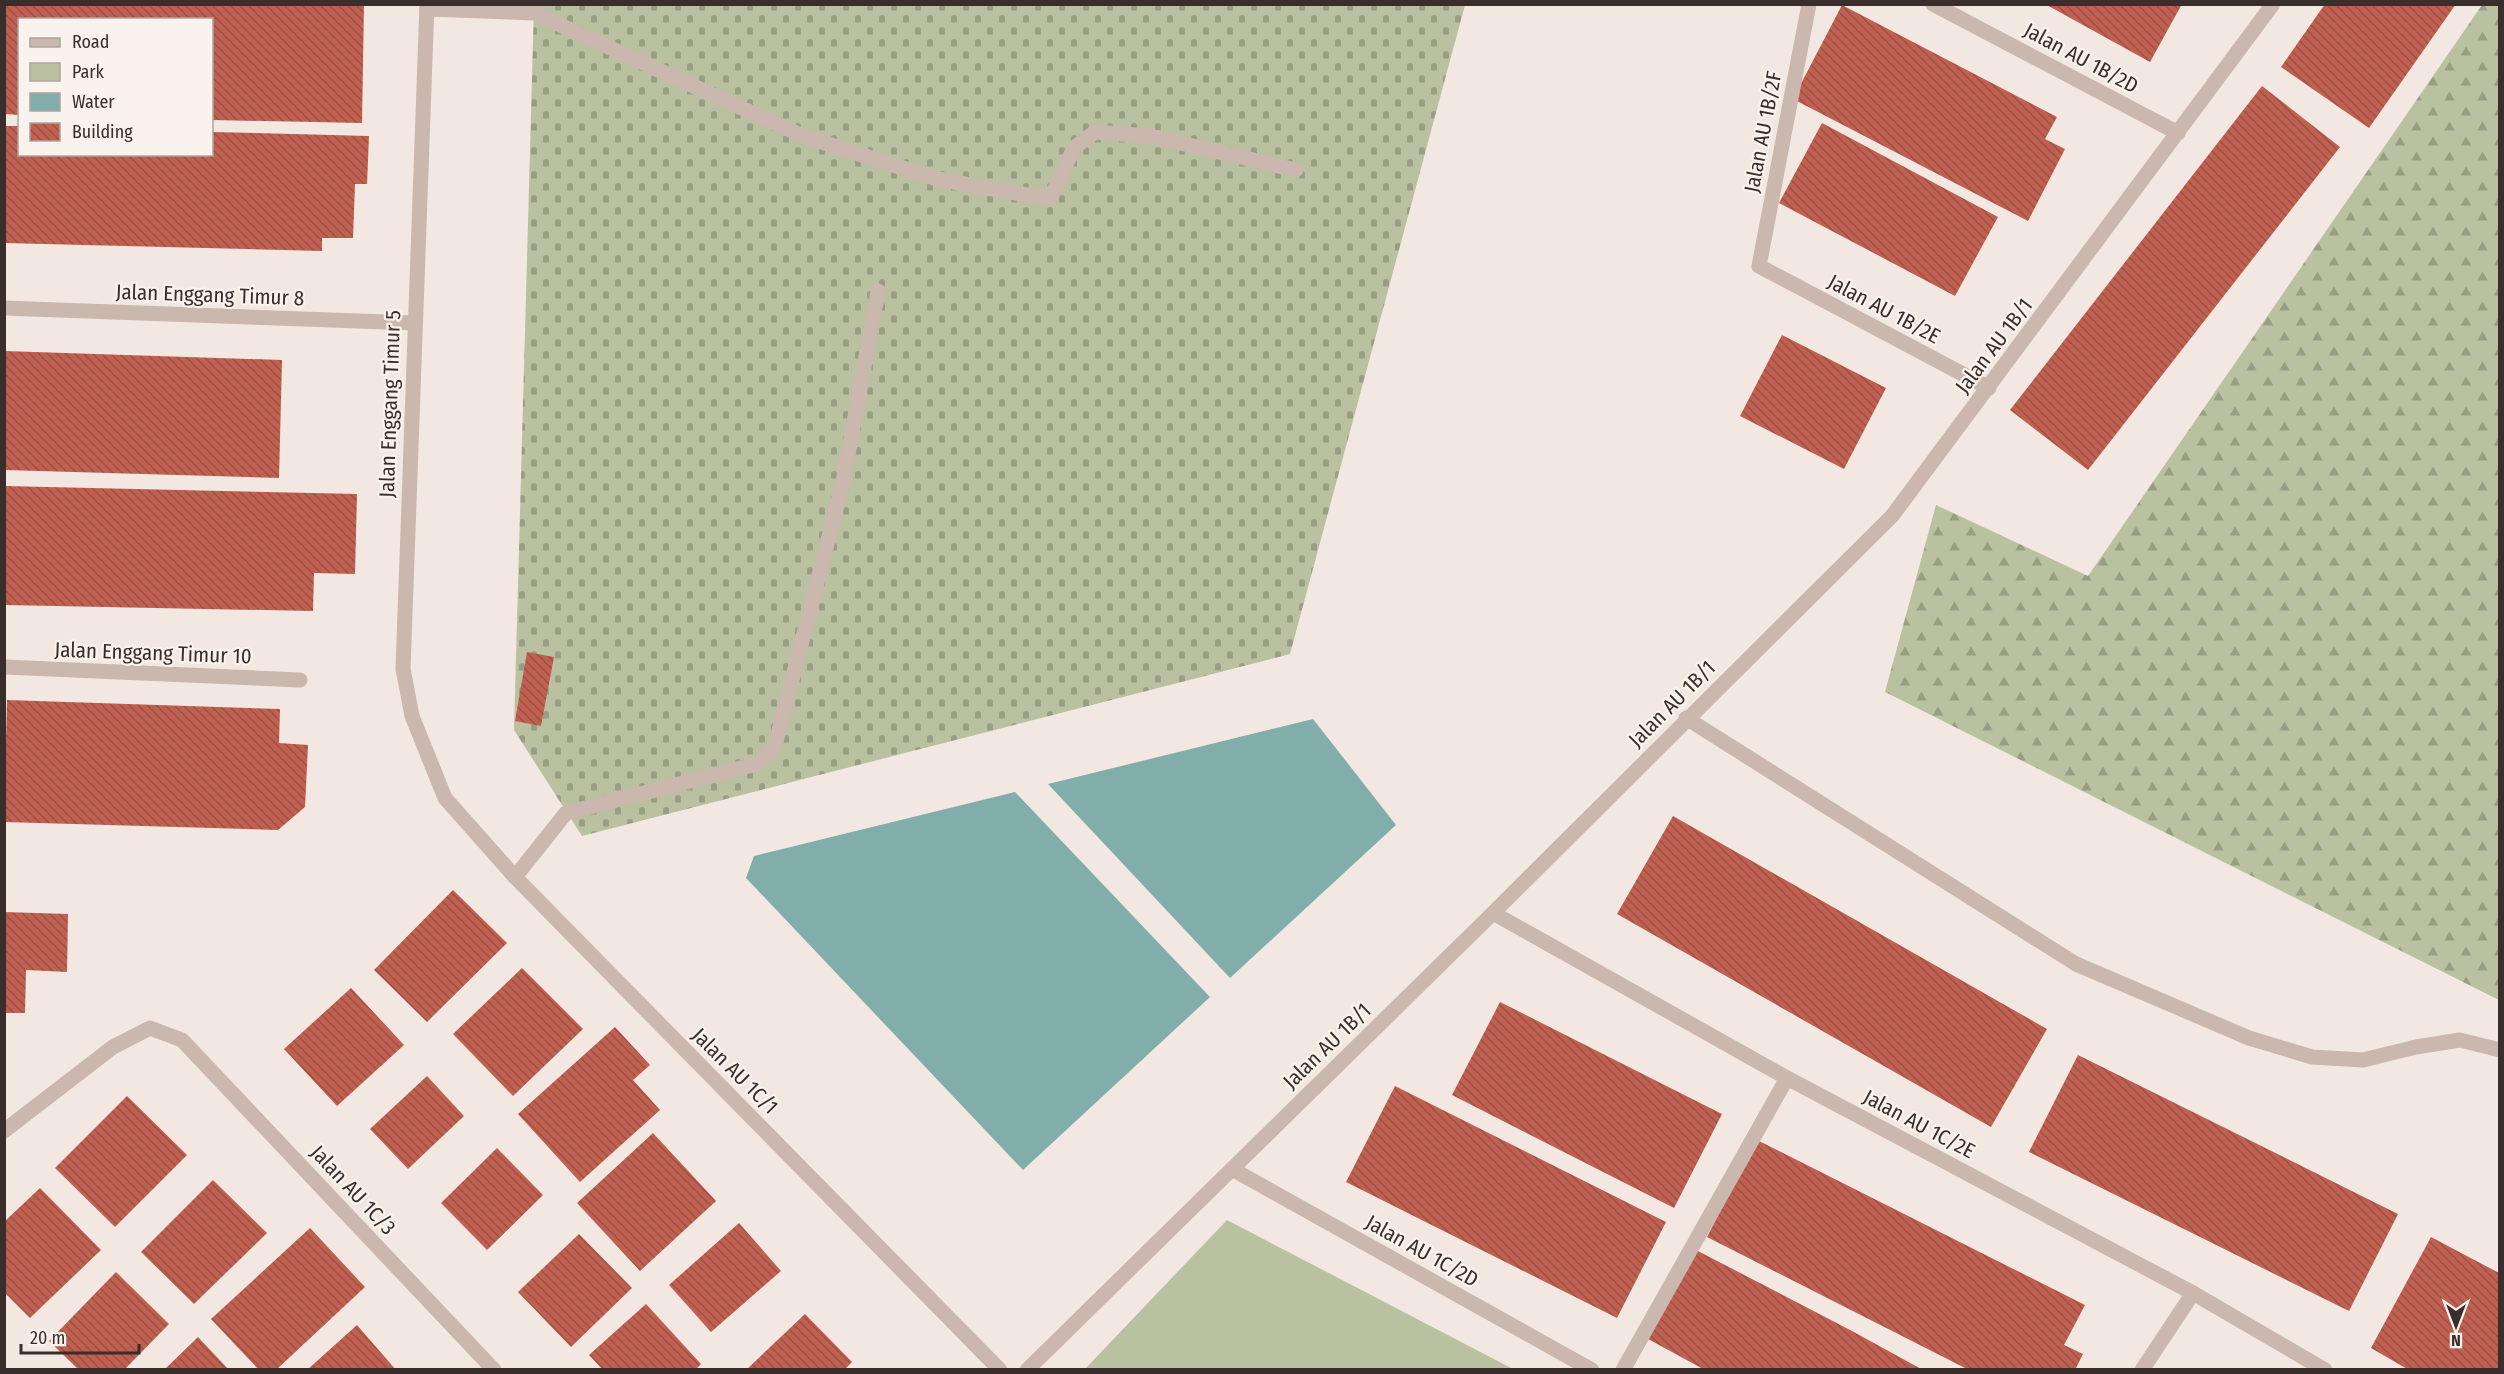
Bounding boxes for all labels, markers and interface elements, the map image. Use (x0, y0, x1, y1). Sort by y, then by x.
street label: Jalan AU 1B/2D (2019, 17, 2143, 99)
legend (18, 18, 213, 156)
text: Road (72, 31, 109, 53)
text: Park (72, 61, 105, 83)
street label: Jalan AU 1B/2F (1739, 69, 1787, 195)
text: Water (72, 91, 115, 113)
text: Building (72, 121, 133, 143)
street label: Jalan AU 1B/2E (1823, 269, 1945, 350)
street label: Jalan Enggang Timur 8 (115, 279, 305, 311)
street label: Jalan AU 1B/1 (1950, 293, 2038, 399)
street label: Jalan Enggang Timur 5 (374, 310, 406, 498)
street label: Jalan Enggang Timur 10 (54, 637, 252, 669)
street label: Jalan AU 1B/1 (1623, 655, 1721, 753)
street label: Jalan AU 1B/1 (1278, 998, 1376, 1094)
street label: Jalan AU 1C/1 (686, 1022, 784, 1120)
street label: Jalan AU 1C/2E (1859, 1084, 1979, 1164)
street label: Jalan AU 1C/3 (305, 1140, 401, 1240)
street label: Jalan AU 1C/2D (1361, 1209, 1483, 1293)
north arrow (2426, 1296, 2486, 1356)
scale bar (21, 1317, 140, 1355)
text: 20 m (30, 1327, 65, 1349)
text: N (2451, 1331, 2461, 1350)

